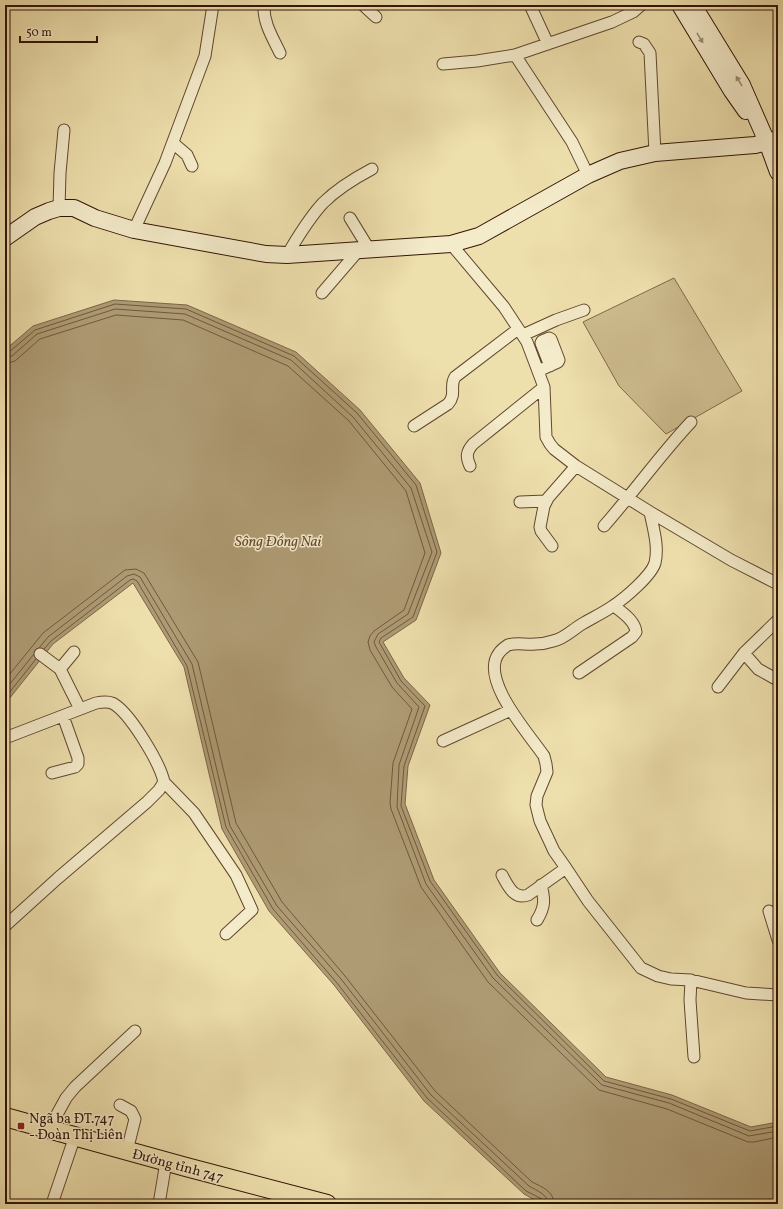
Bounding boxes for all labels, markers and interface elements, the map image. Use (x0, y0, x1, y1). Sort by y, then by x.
scale bar (20, 18, 97, 44)
text: 50 m (26, 25, 52, 41)
one-way arrow (696, 33, 704, 43)
one-way arrow (736, 75, 743, 87)
water label: Sông Đồng Nai (235, 532, 322, 553)
place label: Ngã ba ĐT.747 - Đoàn Thị Liên (29, 1110, 123, 1145)
marker: Ngã ba ĐT.747 - Đoàn Thị Liên (16, 1121, 26, 1131)
street label: Đường tỉnh 747 (130, 1145, 226, 1188)

